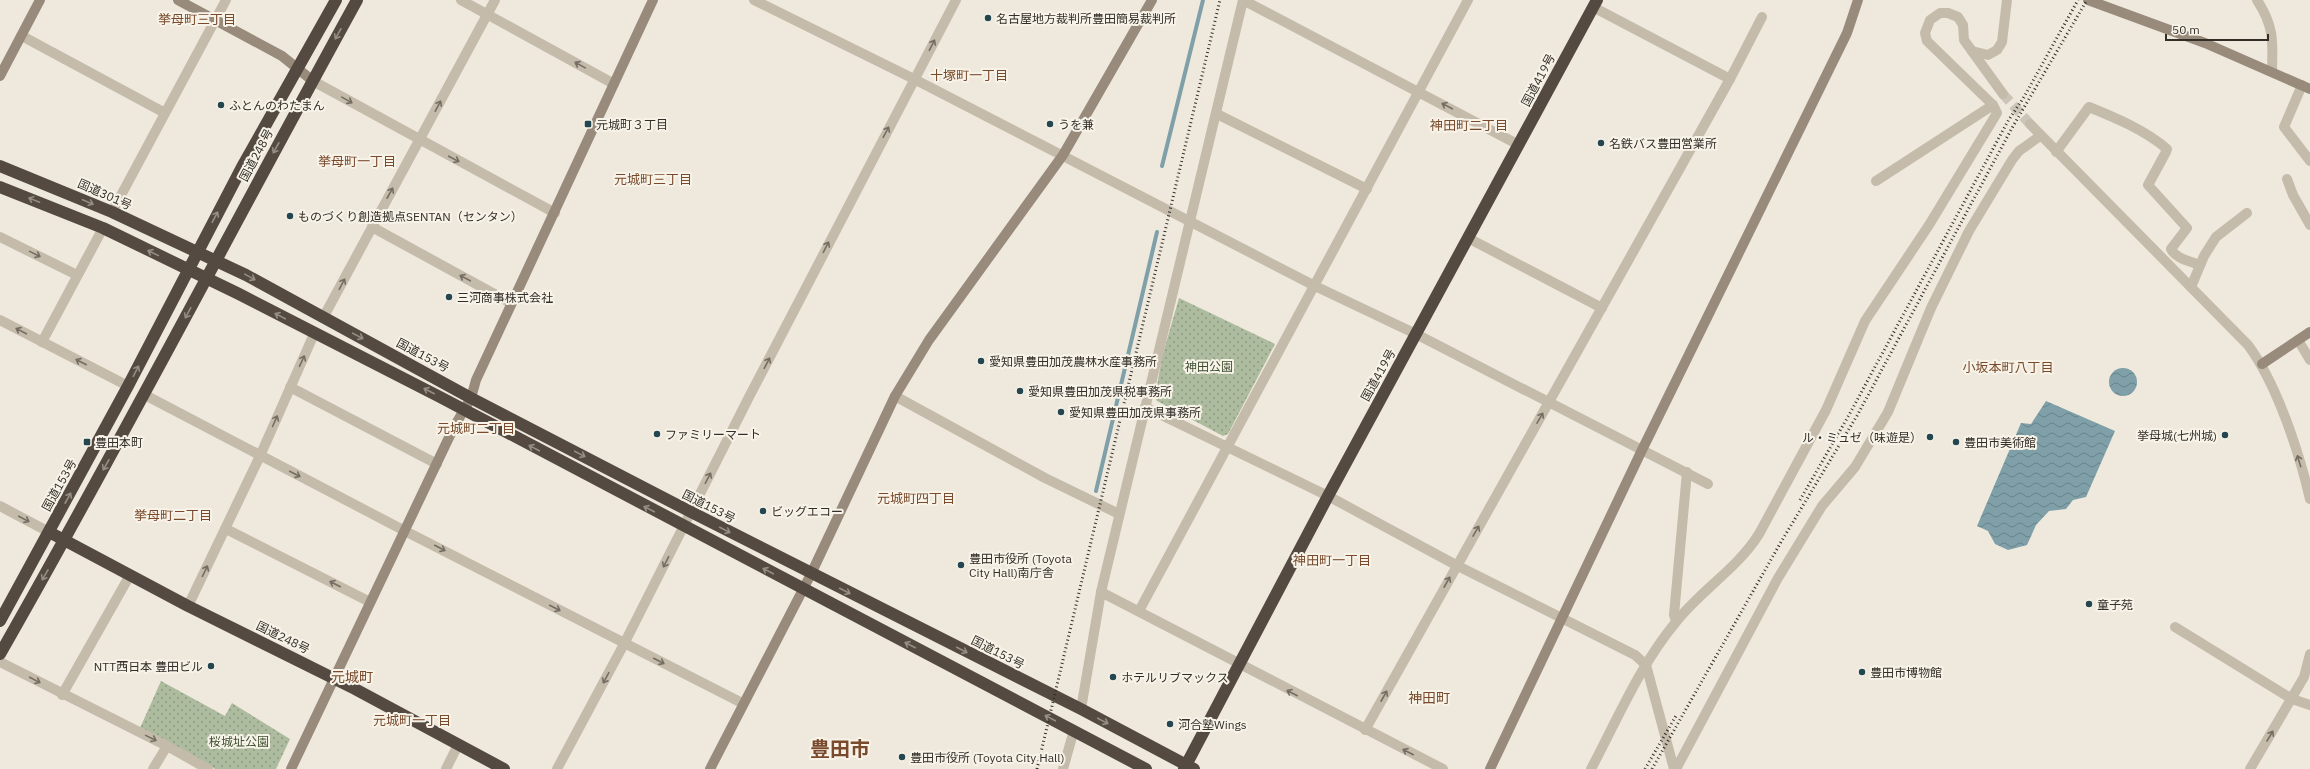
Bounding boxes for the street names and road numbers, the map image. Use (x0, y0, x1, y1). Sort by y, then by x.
street label: 国道419号 (1518, 51, 1558, 109)
street label: 国道248号 (236, 126, 276, 184)
street label: 国道301号 (76, 175, 134, 213)
street label: 国道153号 (394, 335, 452, 375)
street label: 国道419号 (1357, 346, 1399, 404)
street label: 国道153号 (38, 456, 80, 514)
street label: 国道153号 (680, 486, 738, 526)
street label: 国道248号 (254, 618, 312, 656)
street label: 国道153号 (969, 632, 1027, 672)

